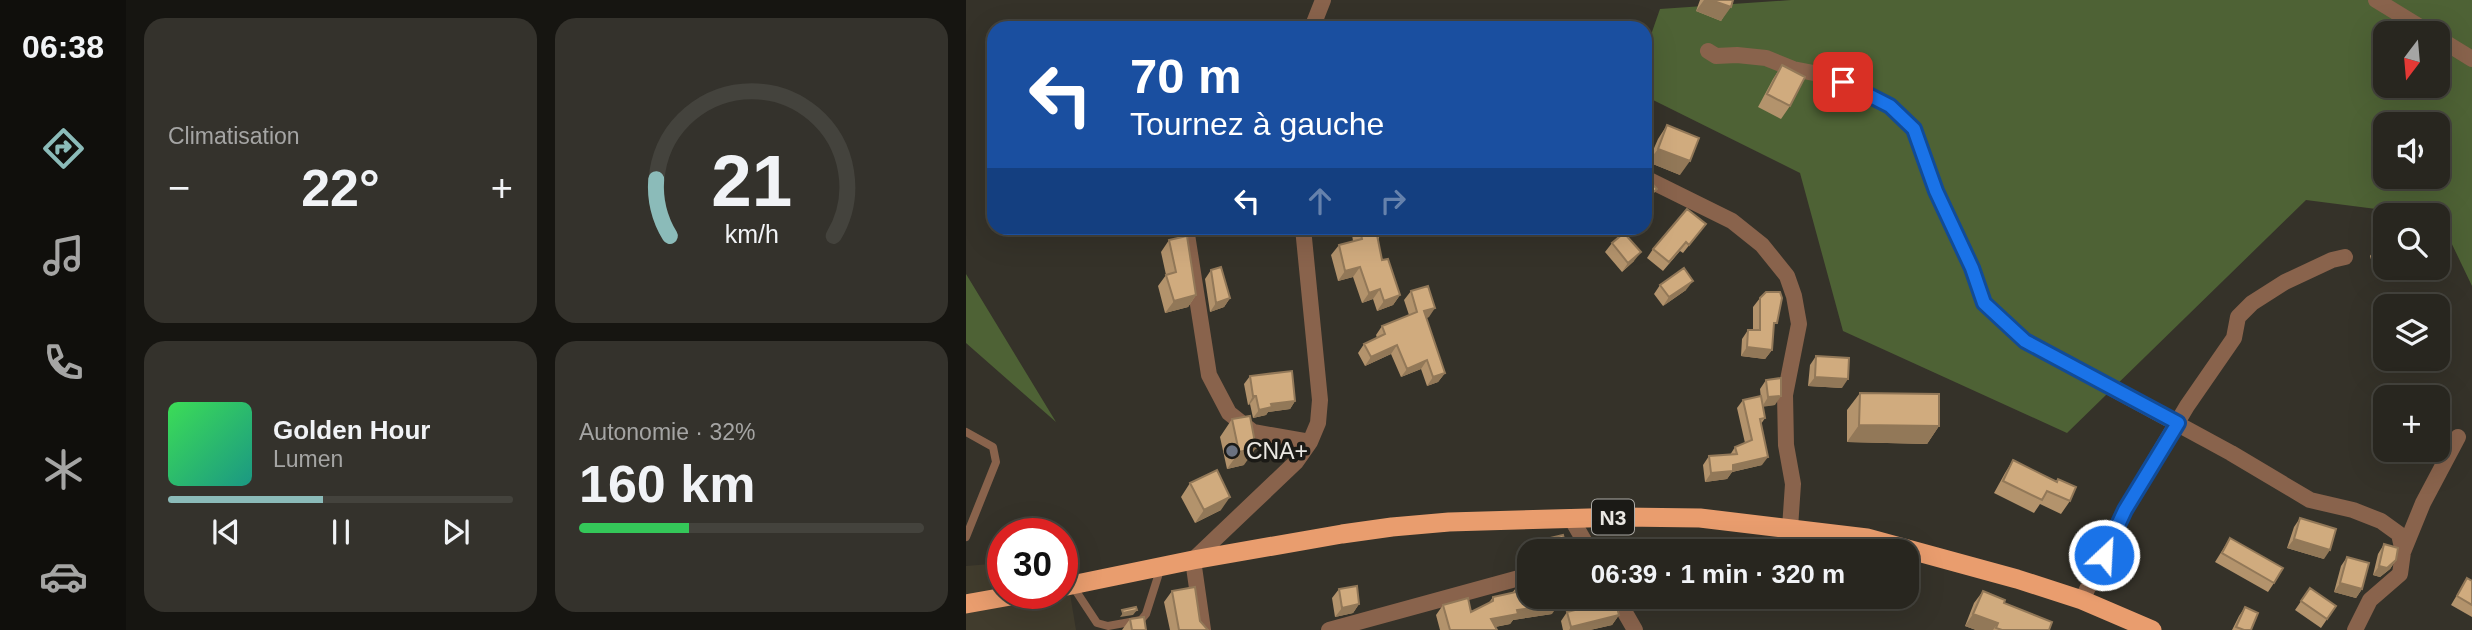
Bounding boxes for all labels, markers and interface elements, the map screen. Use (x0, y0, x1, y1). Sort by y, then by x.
north arrow (2373, 21, 2450, 98)
map controls (2373, 21, 2450, 462)
text: 06:38 (22, 29, 104, 65)
icon: left (1015, 49, 1106, 140)
text: 70 m (1130, 49, 1242, 103)
pin (1813, 52, 1873, 112)
icon: arrive (1824, 63, 1862, 101)
text: Tournez à gauche (1130, 106, 1384, 142)
button: sound (2373, 112, 2450, 189)
text: Climatisation (168, 123, 300, 149)
icon: directions (39, 124, 88, 173)
text: 21 (711, 141, 792, 222)
text: 22° (301, 159, 380, 217)
text: − (168, 167, 190, 209)
text: + (491, 167, 513, 209)
icon: left (1228, 182, 1266, 220)
icon: ahead (1301, 182, 1339, 220)
icon: right (1374, 182, 1412, 220)
button: search (2373, 203, 2450, 280)
text: km/h (724, 220, 779, 248)
icon: music (39, 231, 88, 280)
button: layers (2373, 294, 2450, 371)
icon: phone (39, 338, 88, 387)
button: + (2373, 385, 2450, 462)
text: Golden Hour (273, 415, 430, 445)
text: Autonomie · 32% (579, 419, 755, 445)
place label: CNA+ (1246, 438, 1308, 464)
marker: CNA+ (1224, 443, 1240, 459)
icon: climate (39, 445, 88, 494)
text: Lumen (273, 446, 343, 472)
text: 160 km (579, 455, 755, 513)
road number: N3 (1592, 500, 1634, 534)
icon: previous (207, 513, 245, 551)
icon: pause (322, 513, 360, 551)
icon: next (437, 513, 475, 551)
speed limit sign: 30 (987, 518, 1078, 609)
position arrow (2067, 518, 2141, 592)
icon: car (39, 552, 88, 601)
text: 06:39 · 1 min · 320 m (1591, 559, 1845, 589)

